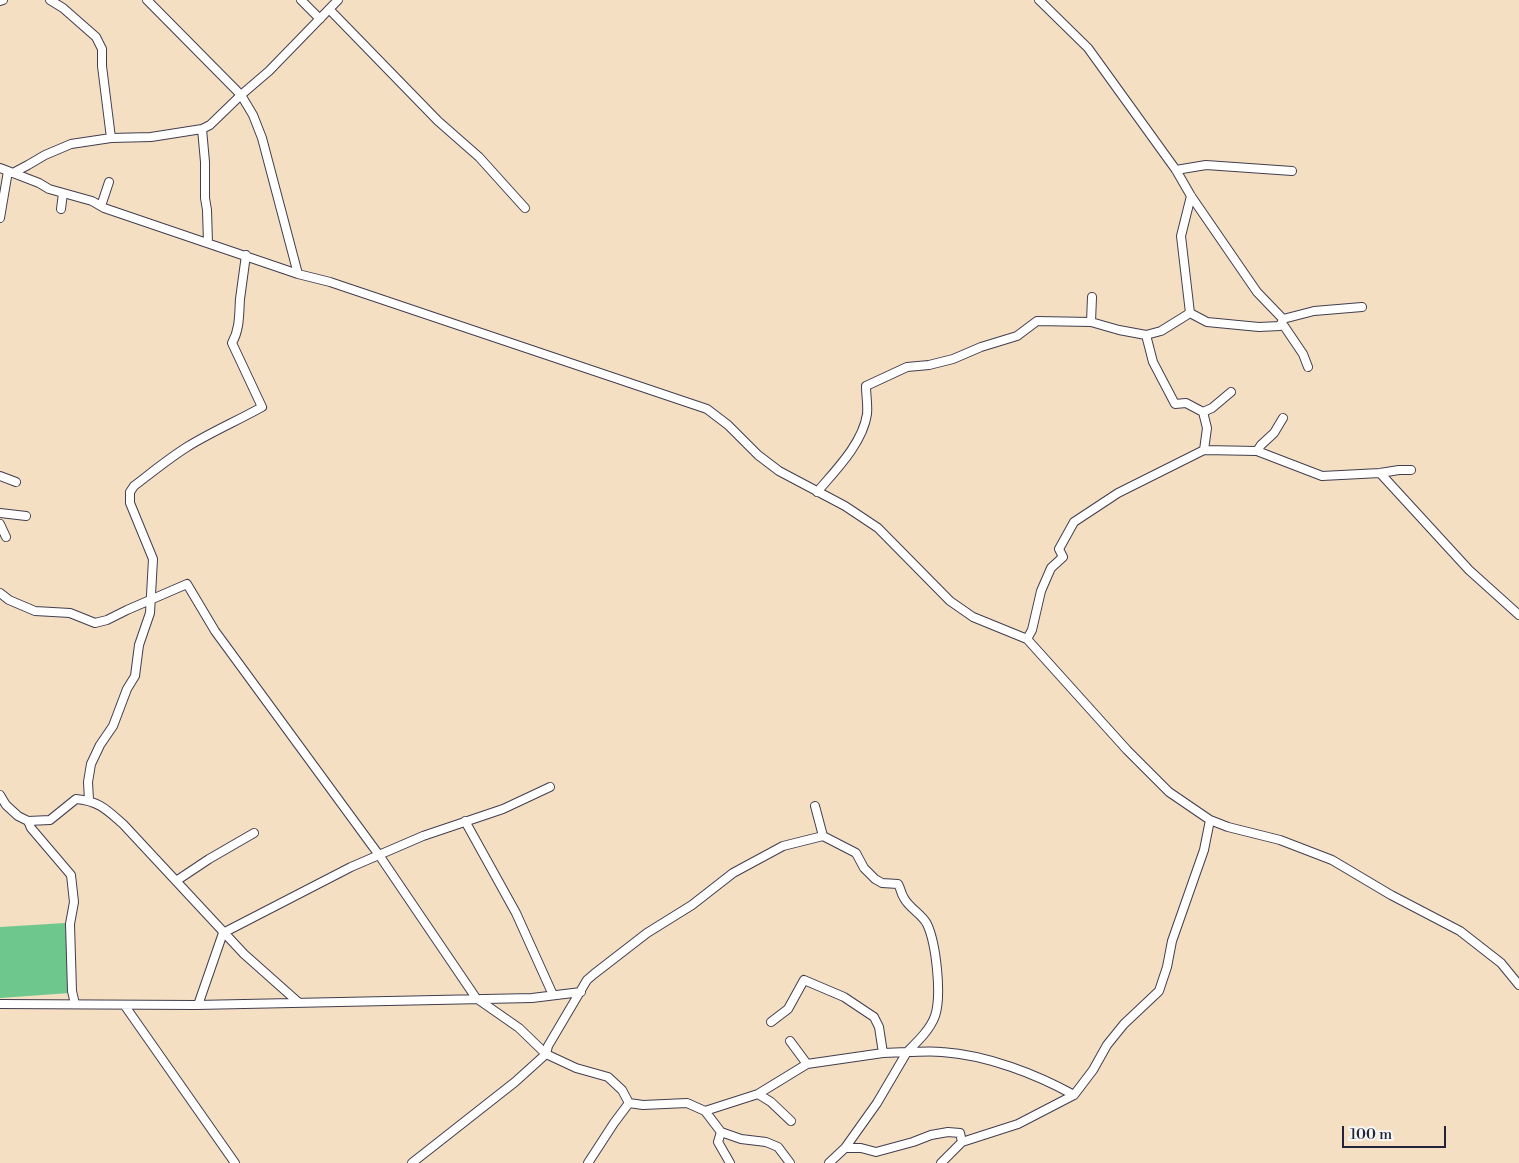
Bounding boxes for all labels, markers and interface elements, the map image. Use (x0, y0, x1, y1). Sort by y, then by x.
scale bar (1344, 1116, 1448, 1148)
text: 100 m (1350, 1125, 1392, 1144)

